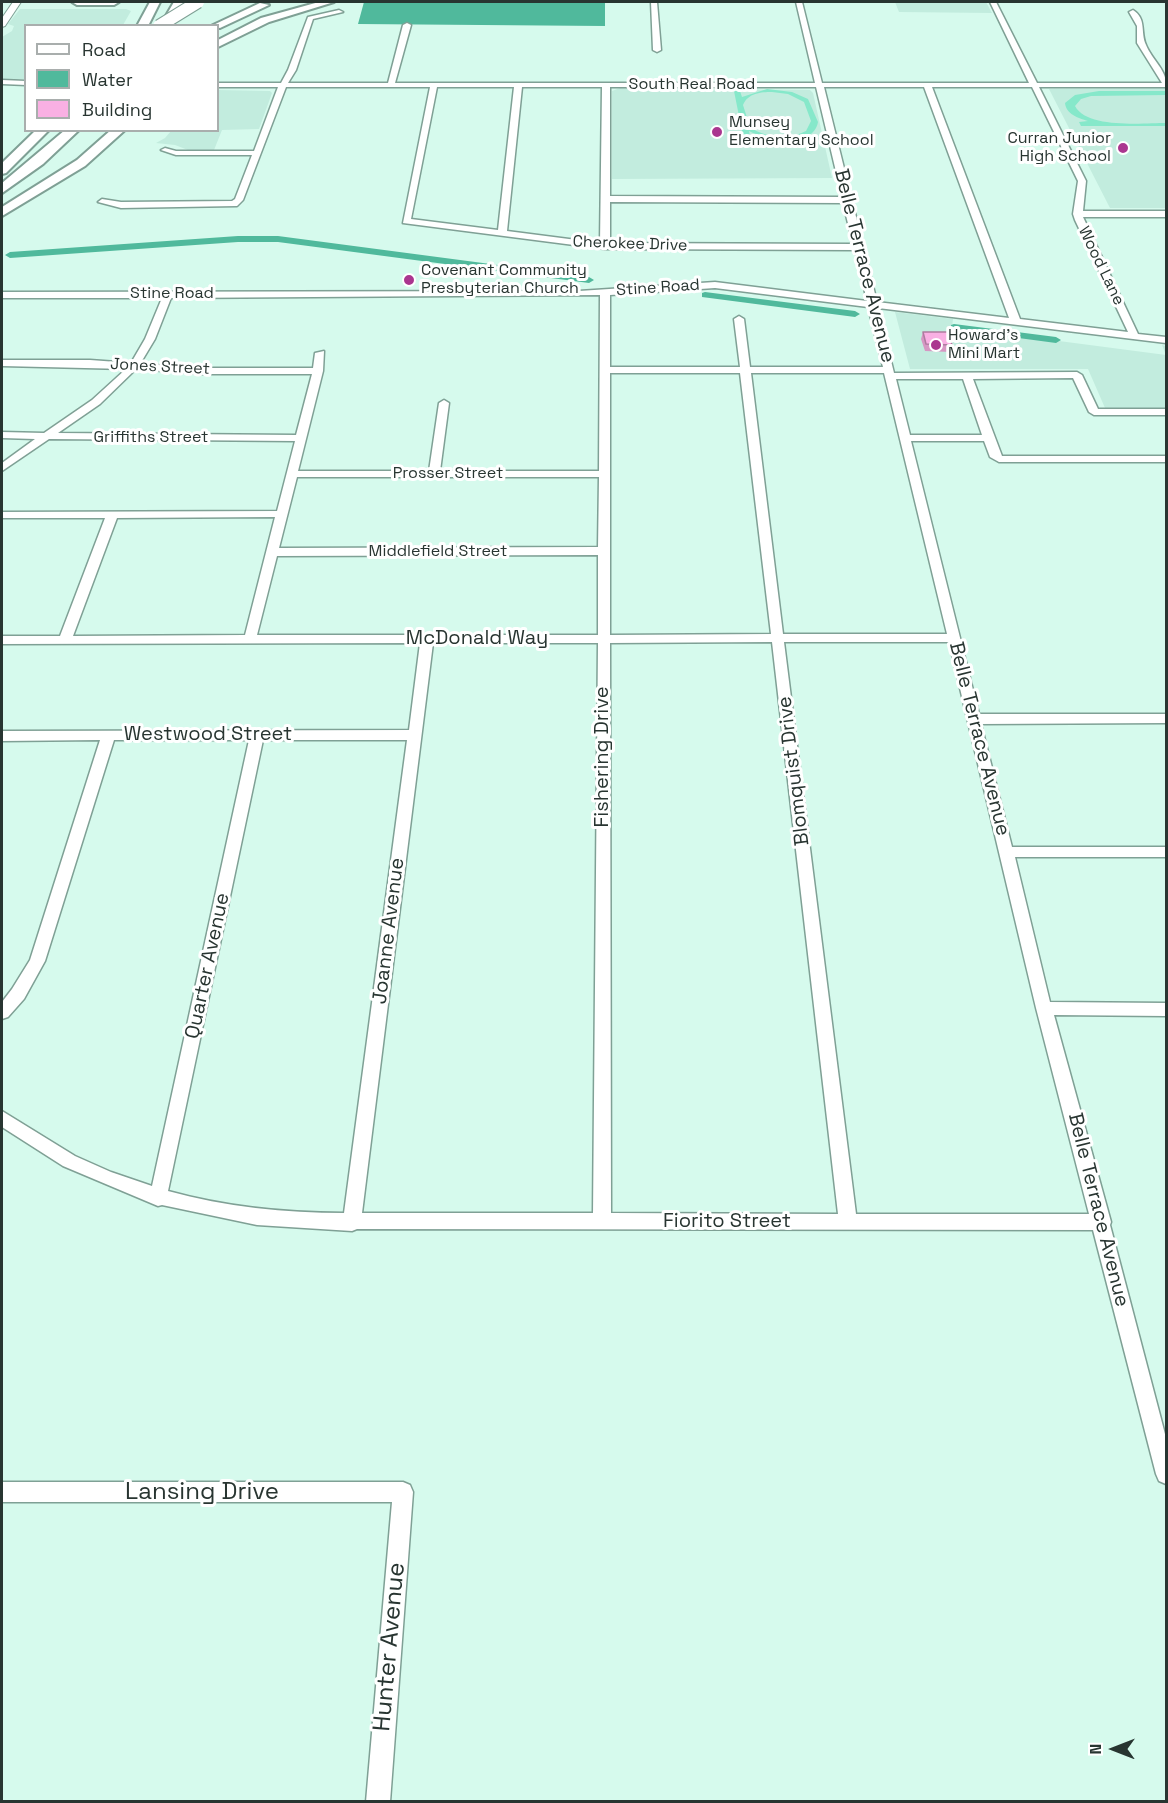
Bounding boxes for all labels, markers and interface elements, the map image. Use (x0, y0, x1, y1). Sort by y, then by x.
legend (24, 24, 219, 132)
text: Road (82, 38, 126, 61)
text: Water (82, 68, 133, 91)
street label: South Real Road (629, 75, 755, 95)
text: Building (82, 98, 152, 121)
place label: Munsey Elementary School (729, 113, 874, 151)
marker: Munsey Elementary School (710, 125, 724, 139)
place label: Curran Junior High School (1007, 129, 1111, 167)
marker: Curran Junior High School (1116, 141, 1130, 155)
street label: Belle Terrace Avenue (828, 167, 900, 365)
street label: Wood Lane (1074, 224, 1128, 308)
street label: Cherokee Drive (572, 232, 688, 256)
place label: Covenant Community Presbyterian Church (421, 261, 587, 299)
marker: Covenant Community Presbyterian Church (402, 273, 416, 287)
street label: Stine Road (616, 276, 700, 300)
street label: Stine Road (130, 284, 214, 304)
place label: Howard's Mini Mart (948, 326, 1020, 364)
marker: Howard's Mini Mart (929, 338, 943, 352)
street label: Jones Street (110, 355, 210, 379)
street label: Griffiths Street (94, 428, 208, 448)
street label: Prosser Street (393, 464, 503, 484)
street label: Middlefield Street (369, 542, 507, 562)
street label: McDonald Way (406, 627, 548, 651)
street label: Belle Terrace Avenue (943, 640, 1015, 838)
street label: Fishering Drive (591, 687, 615, 827)
street label: Blomquist Drive (773, 695, 815, 847)
street label: Westwood Street (124, 723, 292, 747)
street label: Joanne Avenue (368, 856, 410, 1006)
street label: Quarter Avenue (181, 891, 235, 1041)
street label: Belle Terrace Avenue (1062, 1111, 1134, 1309)
street label: Fiorito Street (663, 1210, 791, 1234)
street label: Lansing Drive (125, 1478, 279, 1506)
street label: Hunter Avenue (368, 1561, 412, 1733)
north arrow (1084, 1719, 1144, 1779)
text: N (1085, 1744, 1106, 1754)

